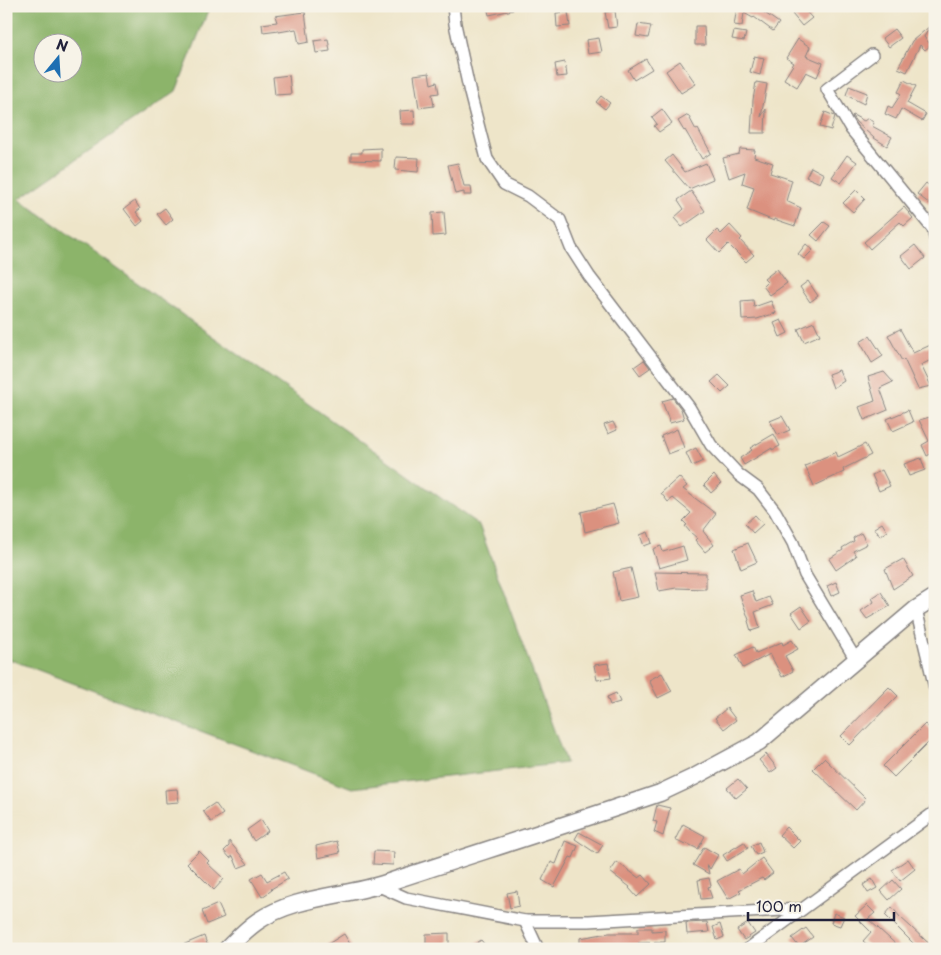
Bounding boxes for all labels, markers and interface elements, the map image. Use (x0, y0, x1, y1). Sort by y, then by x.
north arrow (32, 32, 82, 82)
text: N (54, 33, 71, 57)
scale bar (748, 890, 895, 922)
text: 100 m (756, 894, 802, 917)

